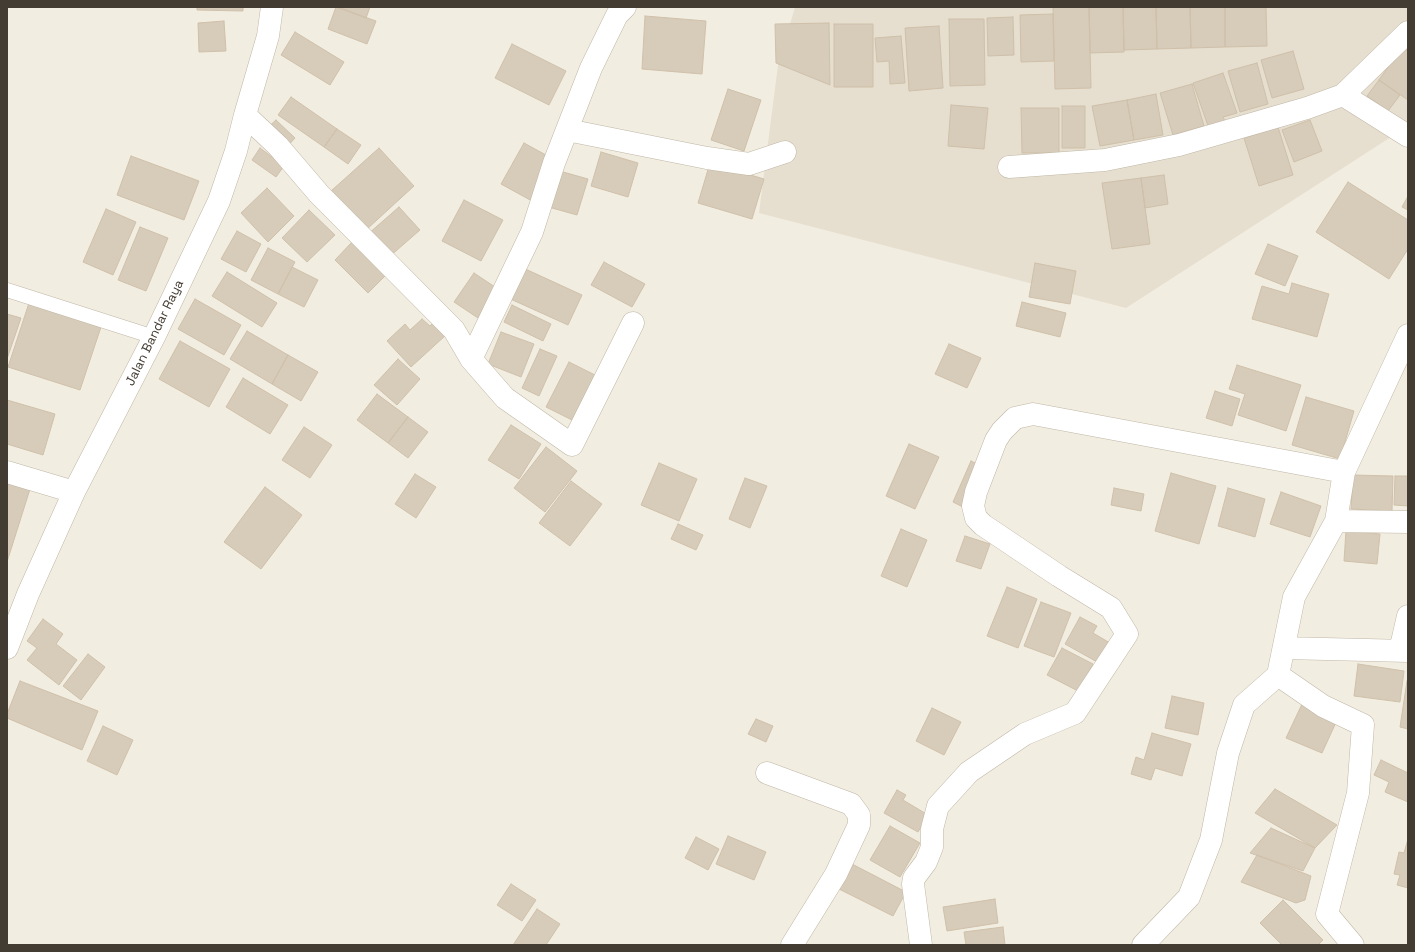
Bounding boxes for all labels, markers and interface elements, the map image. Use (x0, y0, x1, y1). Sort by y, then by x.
street label: Jalan Bandar Raya (123, 277, 187, 389)

